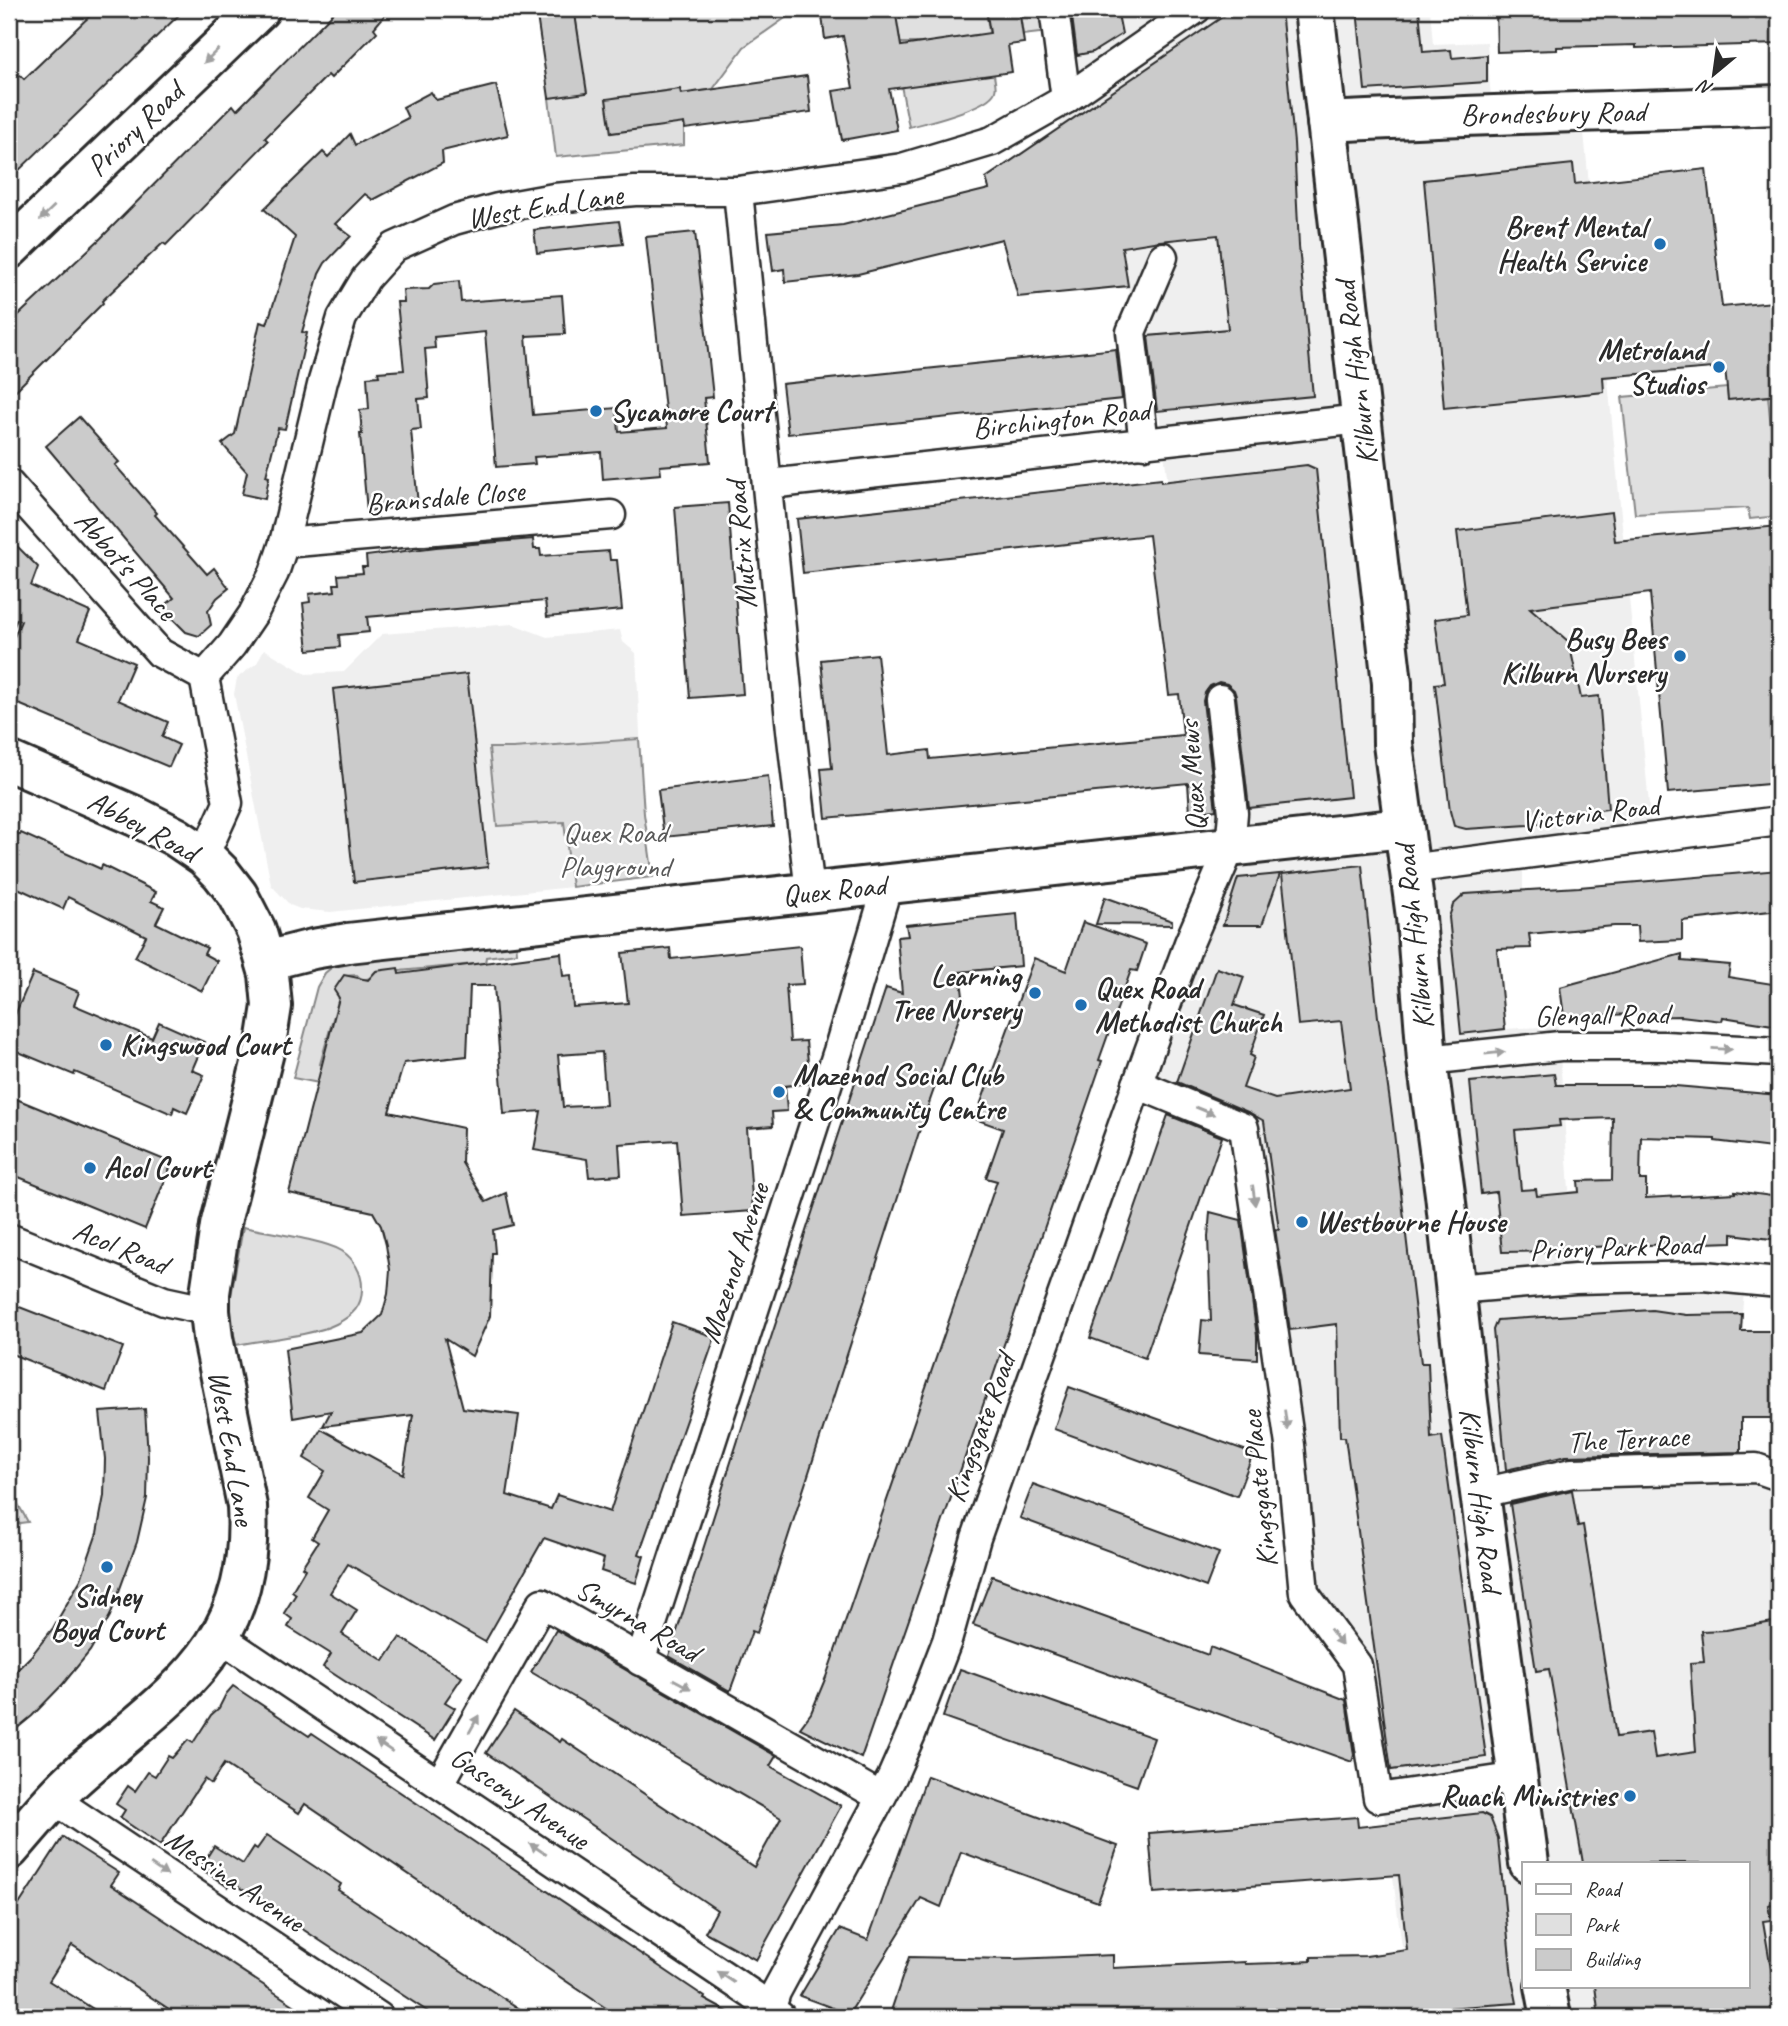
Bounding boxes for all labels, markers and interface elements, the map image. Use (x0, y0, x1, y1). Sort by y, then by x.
north arrow (1680, 38, 1750, 108)
one-way arrow (202, 48, 220, 64)
street label: Priory Road (78, 71, 195, 185)
text: N (1692, 73, 1717, 101)
street label: Brondesbury Road (1460, 92, 1650, 134)
street label: West End Lane (465, 175, 628, 237)
one-way arrow (38, 205, 55, 221)
place label: Brent Mental Health Service (1497, 208, 1652, 280)
marker: Brent Mental Health Service (1652, 236, 1668, 252)
street label: Kilburn High Road (1325, 275, 1386, 467)
place label: Metroland Studios (1598, 331, 1710, 403)
marker: Metroland Studios (1711, 359, 1727, 375)
street label: Birchington Road (971, 390, 1156, 447)
place label: Sycamore Court (610, 392, 777, 430)
marker: Sycamore Court (588, 403, 604, 419)
street label: Bransdale Close (364, 471, 528, 523)
street label: Mutrix Road (716, 476, 765, 610)
street label: Abbot's Place (66, 502, 187, 630)
place label: Busy Bees Kilburn Nursery (1501, 620, 1669, 693)
marker: Busy Bees Kilburn Nursery (1672, 648, 1688, 664)
street label: Quex Mews (1169, 717, 1215, 832)
street label: Abbey Road (82, 781, 208, 873)
street label: Victoria Road (1519, 785, 1665, 840)
park label: Quex Road Playground (559, 813, 675, 885)
street label: Kilburn High Road (1385, 839, 1443, 1031)
street label: Quex Road (780, 865, 892, 914)
place label: Learning Tree Nursery (891, 957, 1024, 1030)
place label: Quex Road Methodist Church (1095, 969, 1283, 1041)
marker: Learning Tree Nursery (1027, 985, 1043, 1001)
street label: Glengall Road (1534, 995, 1674, 1035)
marker: Quex Road Methodist Church (1073, 997, 1089, 1013)
place label: Kingswood Court (120, 1026, 293, 1064)
marker: Kingswood Court (98, 1037, 114, 1053)
one-way arrow (1711, 1043, 1733, 1054)
one-way arrow (1484, 1048, 1506, 1059)
place label: Mazenod Social Club & Community Centre (793, 1056, 1007, 1129)
marker: Mazenod Social Club & Community Centre (771, 1084, 787, 1100)
one-way arrow (1194, 1106, 1215, 1117)
place label: Acol Court (104, 1149, 214, 1187)
marker: Acol Court (82, 1160, 98, 1176)
street label: Mazenod Avenue (690, 1176, 778, 1348)
one-way arrow (1248, 1184, 1259, 1206)
place label: Westbourne House (1316, 1203, 1508, 1241)
street label: Acol Road (68, 1211, 178, 1285)
marker: Westbourne House (1294, 1214, 1310, 1230)
street label: Priory Park Road (1529, 1225, 1707, 1269)
street label: Kingsgate Road (936, 1345, 1026, 1507)
street label: West End Lane (200, 1368, 265, 1531)
street label: Kilburn High Road (1451, 1406, 1512, 1598)
street label: Kingsgate Place (1232, 1407, 1286, 1569)
one-way arrow (1281, 1410, 1292, 1432)
street label: The Terrace (1566, 1417, 1692, 1461)
marker: Sidney Boyd Court (99, 1559, 115, 1575)
street label: Smyrna Road (569, 1569, 710, 1673)
place label: Sidney Boyd Court (50, 1577, 167, 1649)
one-way arrow (1329, 1627, 1343, 1646)
one-way arrow (672, 1678, 692, 1690)
one-way arrow (468, 1714, 480, 1734)
street label: Gascony Avenue (443, 1738, 598, 1860)
one-way arrow (374, 1740, 393, 1753)
place label: Ruach Ministries (1440, 1777, 1619, 1815)
marker: Ruach Ministries (1622, 1788, 1638, 1804)
street label: Messina Avenue (158, 1820, 314, 1942)
one-way arrow (529, 1842, 547, 1856)
legend (1522, 1862, 1750, 1988)
one-way arrow (150, 1863, 168, 1877)
text: Road (1585, 1876, 1624, 1902)
text: Park (1585, 1912, 1620, 1938)
text: Building (1585, 1946, 1642, 1972)
one-way arrow (717, 1971, 736, 1984)

